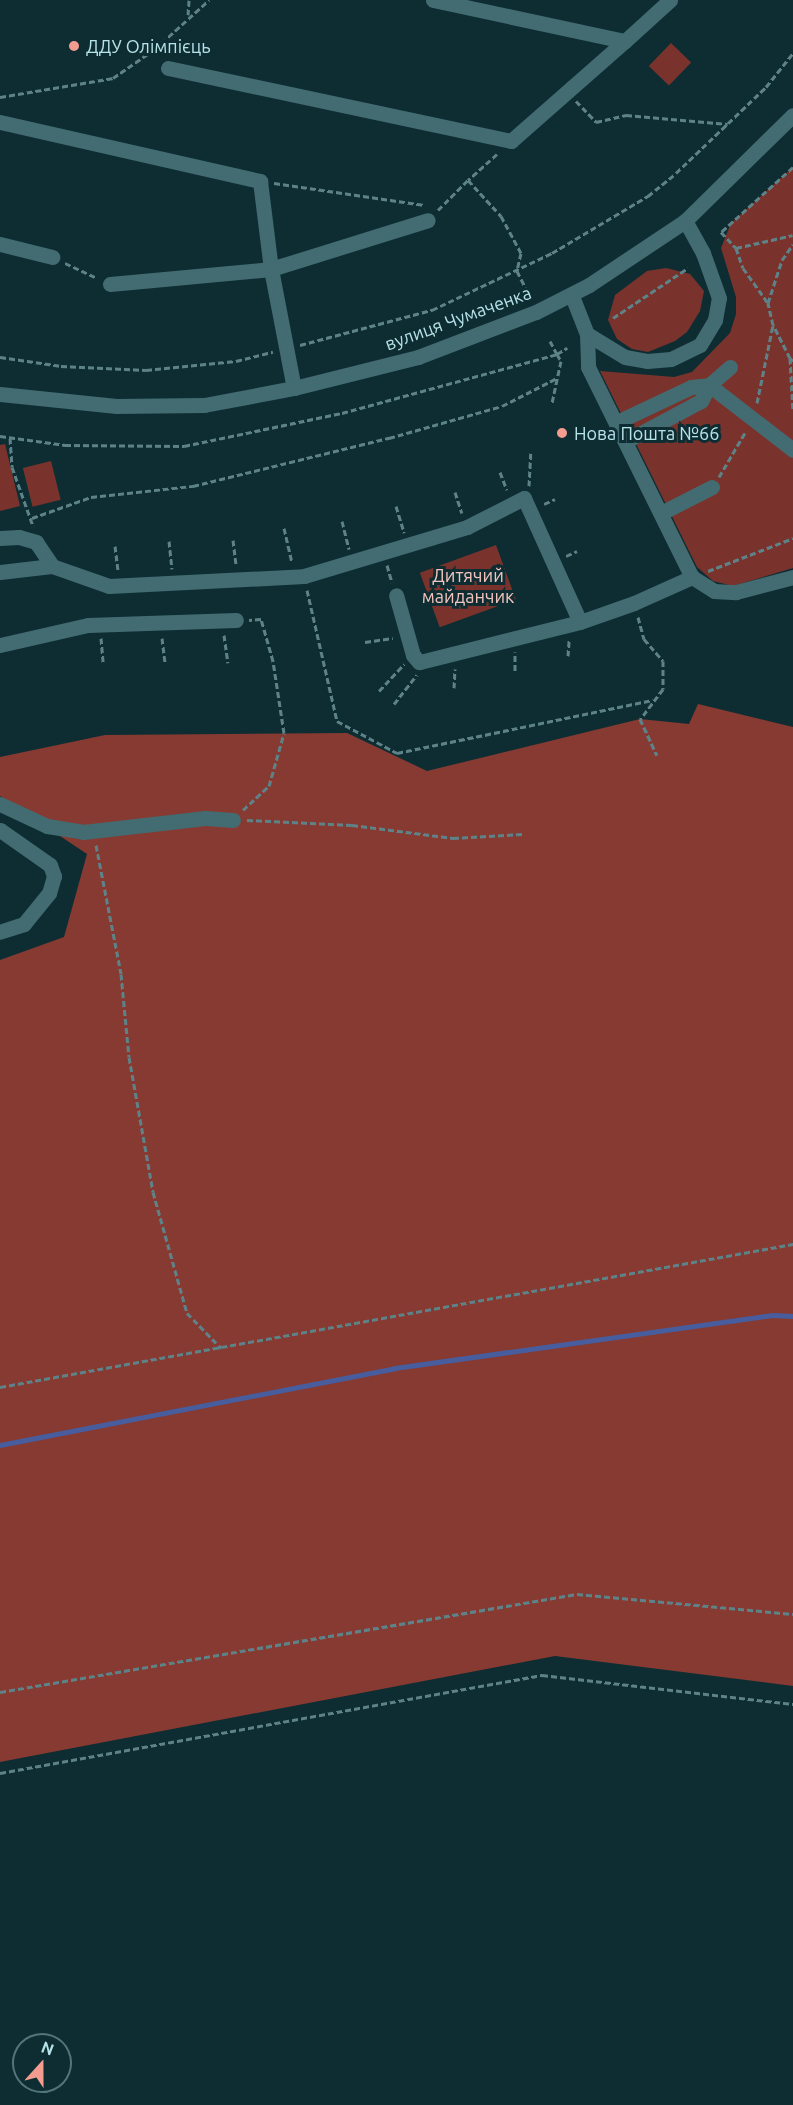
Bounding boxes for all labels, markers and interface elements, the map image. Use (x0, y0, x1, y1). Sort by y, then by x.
place label: ДДУ Олімпієць (86, 35, 211, 57)
marker: ДДУ Олімпієць (67, 39, 81, 53)
street label: вулиця Чумаченка (382, 281, 534, 355)
place label: Нова Пошта №66 (574, 422, 719, 444)
marker: Нова Пошта №66 (555, 426, 569, 440)
park label: Дитячий майданчик (422, 565, 514, 608)
north arrow (12, 2033, 72, 2093)
text: N (39, 2038, 57, 2059)

